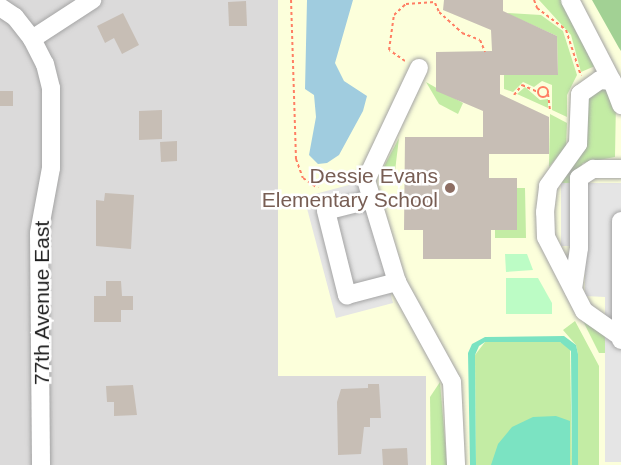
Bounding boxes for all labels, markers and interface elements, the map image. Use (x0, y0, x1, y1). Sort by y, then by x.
place label: Dessie Evans Elementary School (262, 163, 438, 213)
marker: Dessie Evans Elementary School (443, 181, 457, 195)
street label: 77th Avenue East (29, 220, 55, 386)

